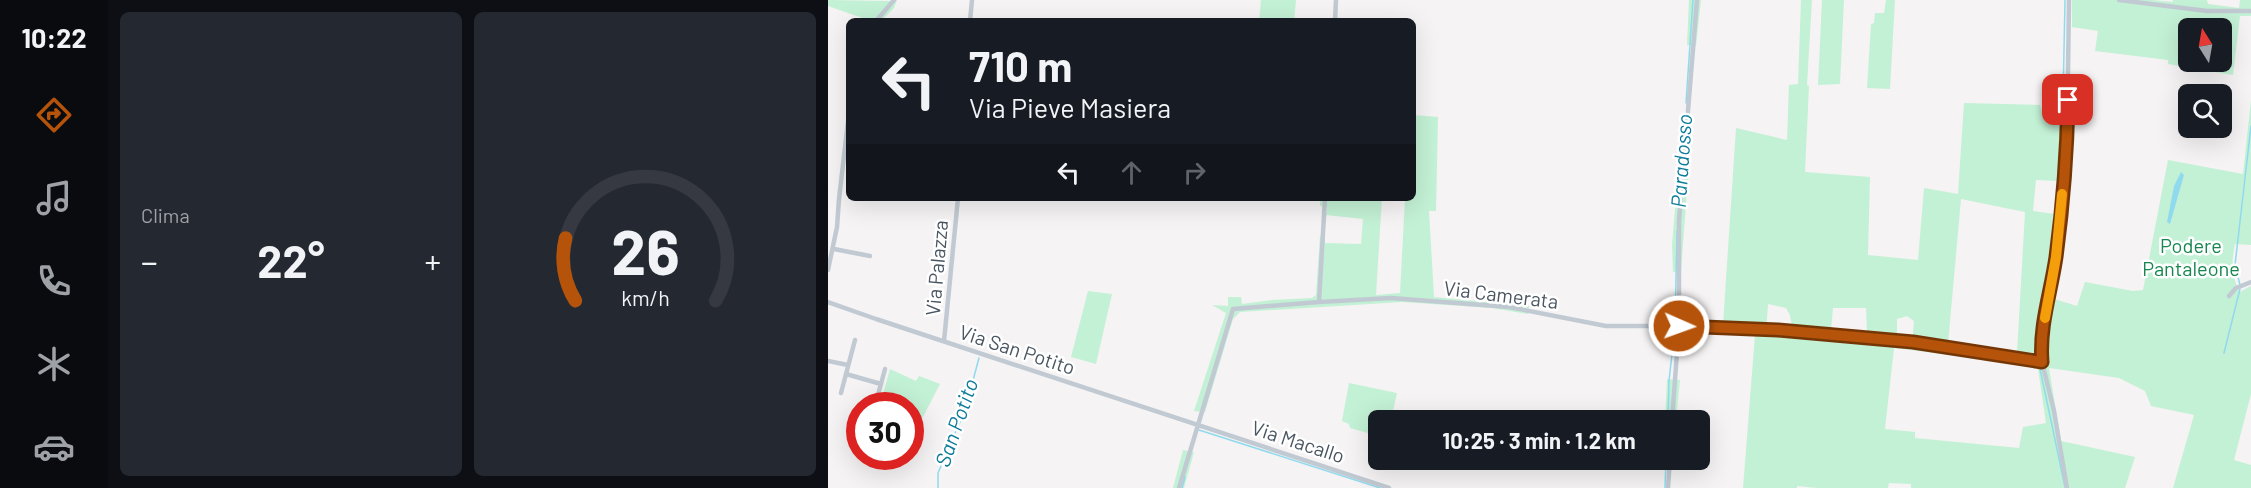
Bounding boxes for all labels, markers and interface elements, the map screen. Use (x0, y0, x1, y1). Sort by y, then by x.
north arrow (2178, 18, 2232, 72)
map controls (2178, 18, 2232, 138)
text: 10:22 (21, 21, 87, 53)
text: 710 m (969, 40, 1072, 90)
icon: left (870, 42, 948, 120)
pin (2042, 74, 2093, 125)
icon: arrive (2051, 83, 2084, 116)
button: search (2178, 84, 2232, 138)
text: Via Pieve Masiera (969, 91, 1171, 123)
icon: directions (33, 94, 75, 136)
water label: Paradosso (1665, 113, 1696, 209)
icon: left (1052, 156, 1085, 189)
icon: ahead (1115, 156, 1148, 189)
icon: right (1178, 156, 1211, 189)
icon: music (33, 177, 75, 219)
text: Clima (141, 203, 190, 227)
text: 26 (611, 213, 679, 287)
street label: Via Palazza (920, 219, 952, 317)
text: 22° (257, 233, 325, 287)
park label: Podere Pantaleone (2142, 233, 2240, 280)
text: − (141, 241, 158, 281)
text: + (424, 241, 441, 281)
icon: phone (33, 260, 75, 302)
street label: Via Camerata (1442, 275, 1560, 313)
text: km/h (621, 285, 669, 310)
position arrow (1647, 294, 1711, 358)
street label: Via San Potito (956, 319, 1078, 379)
icon: climate (33, 343, 75, 385)
water label: San Potito (929, 375, 982, 470)
speed limit sign: 30 (846, 392, 924, 470)
street label: Via Macallo (1249, 415, 1348, 467)
icon: car (33, 426, 75, 468)
text: 10:25 · 3 min · 1.2 km (1442, 427, 1636, 453)

